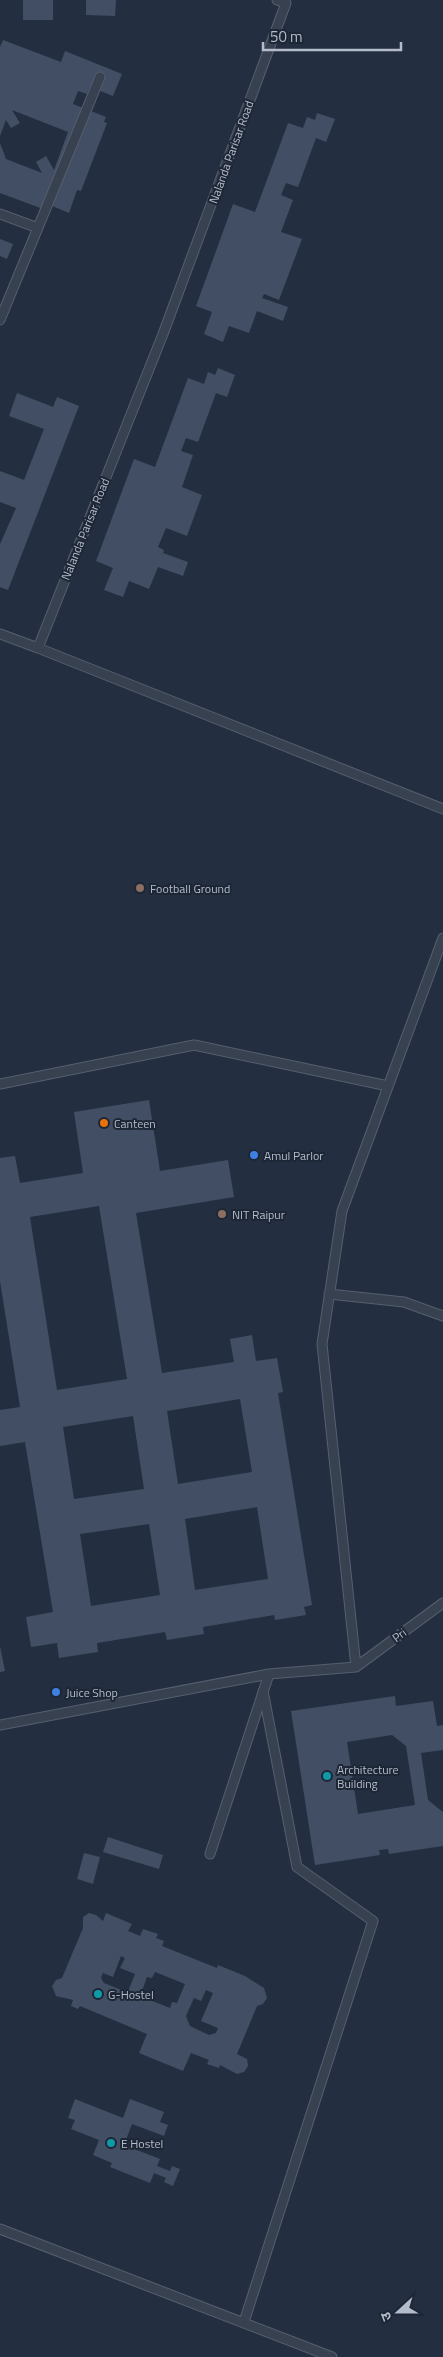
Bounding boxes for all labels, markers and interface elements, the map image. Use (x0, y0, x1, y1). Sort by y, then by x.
scale bar (263, 20, 400, 52)
text: 50 m (270, 25, 303, 48)
street label: Nalanda Parisar Road (204, 98, 258, 206)
street label: Nalanda Parisar Road (56, 475, 114, 583)
place label: Football Ground (150, 879, 230, 898)
marker: Football Ground (134, 882, 146, 894)
place label: Canteen (114, 1114, 156, 1133)
marker: Canteen (98, 1117, 110, 1129)
place label: Amul Parlor (264, 1146, 323, 1165)
marker: Amul Parlor (248, 1149, 260, 1161)
place label: NIT Raipur (232, 1205, 285, 1224)
marker: NIT Raipur (216, 1208, 228, 1220)
street label: Pri (388, 1623, 410, 1647)
place label: Juice Shop (66, 1683, 118, 1702)
marker: Juice Shop (50, 1686, 62, 1698)
place label: Architecture Building (337, 1760, 399, 1793)
marker: Architecture Building (321, 1770, 333, 1782)
place label: G-Hostel (108, 1985, 154, 2004)
marker: G-Hostel (92, 1988, 104, 2000)
place label: E Hostel (121, 2134, 163, 2153)
marker: E Hostel (105, 2137, 117, 2149)
north arrow (373, 2287, 423, 2337)
text: उ (374, 2309, 397, 2324)

